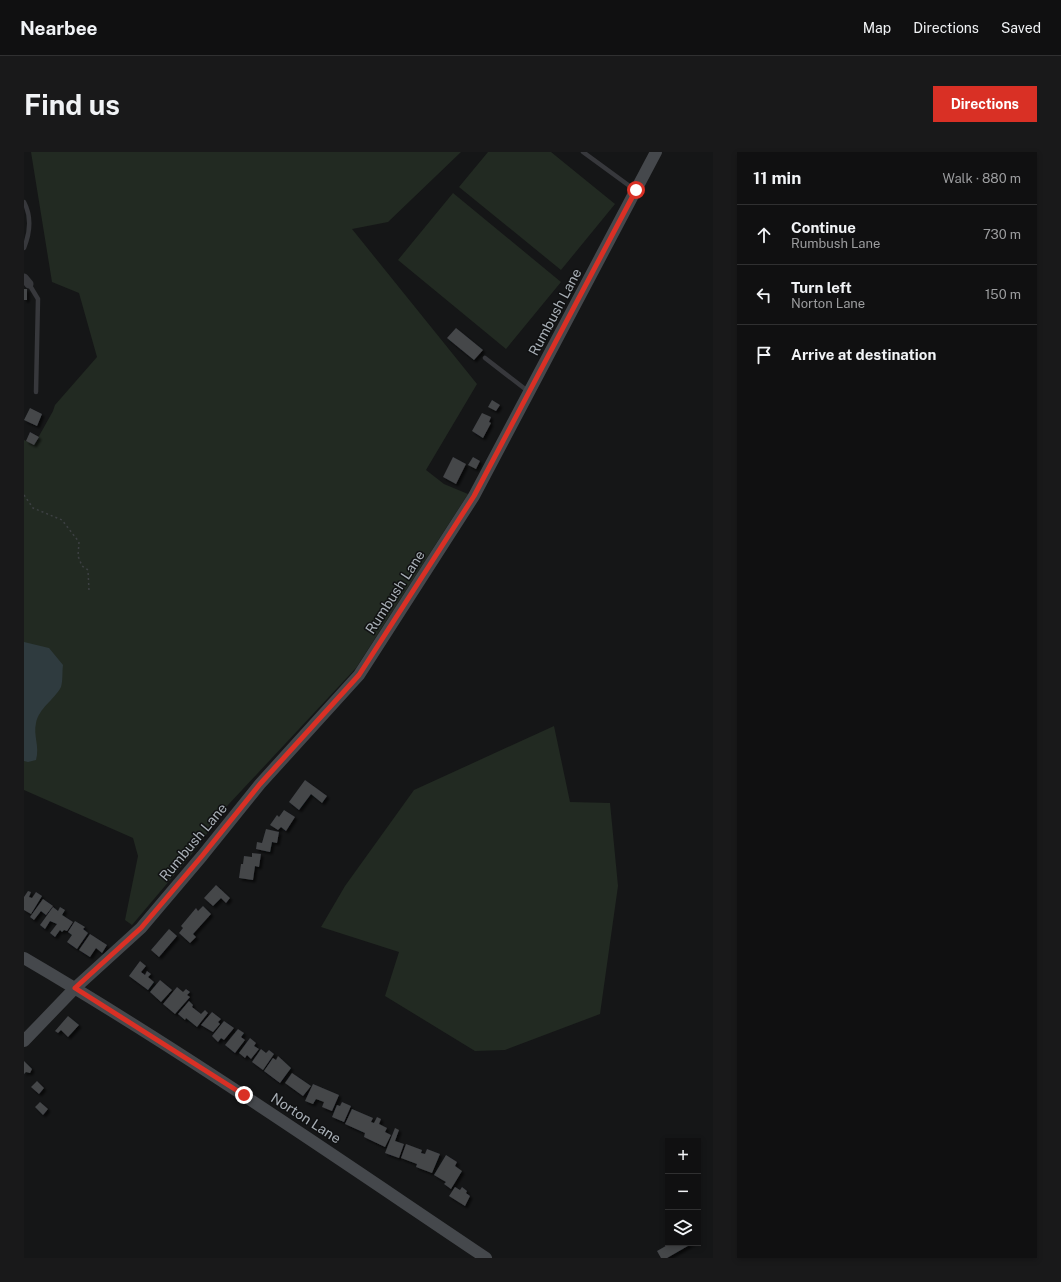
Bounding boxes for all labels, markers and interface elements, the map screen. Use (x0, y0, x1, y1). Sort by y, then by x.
text: Nearbee (20, 17, 98, 39)
text: Map (863, 20, 891, 36)
text: Directions (913, 20, 979, 36)
text: Saved (1001, 20, 1041, 36)
button: Directions (933, 86, 1037, 122)
text: Find us (24, 88, 120, 121)
text: 11 min (753, 168, 801, 188)
text: Walk · 880 m (943, 171, 1021, 186)
route start (627, 181, 645, 199)
text: Continue (791, 219, 856, 236)
icon: ahead (753, 224, 775, 246)
text: 730 m (983, 227, 1021, 242)
text: Rumbush Lane (791, 236, 880, 251)
street label: Rumbush Lane (525, 266, 585, 358)
text: Turn left (791, 279, 852, 296)
icon: left (753, 284, 775, 306)
text: 150 m (985, 287, 1021, 302)
text: Norton Lane (791, 296, 865, 311)
icon: arrive (753, 344, 775, 366)
text: Arrive at destination (791, 346, 936, 363)
street label: Rumbush Lane (362, 547, 428, 637)
street label: Rumbush Lane (156, 800, 230, 884)
route end (235, 1086, 253, 1104)
street label: Norton Lane (268, 1090, 344, 1147)
map controls (665, 1138, 701, 1246)
button: + (665, 1138, 701, 1174)
button: − (665, 1174, 701, 1210)
button: layers (665, 1210, 701, 1246)

